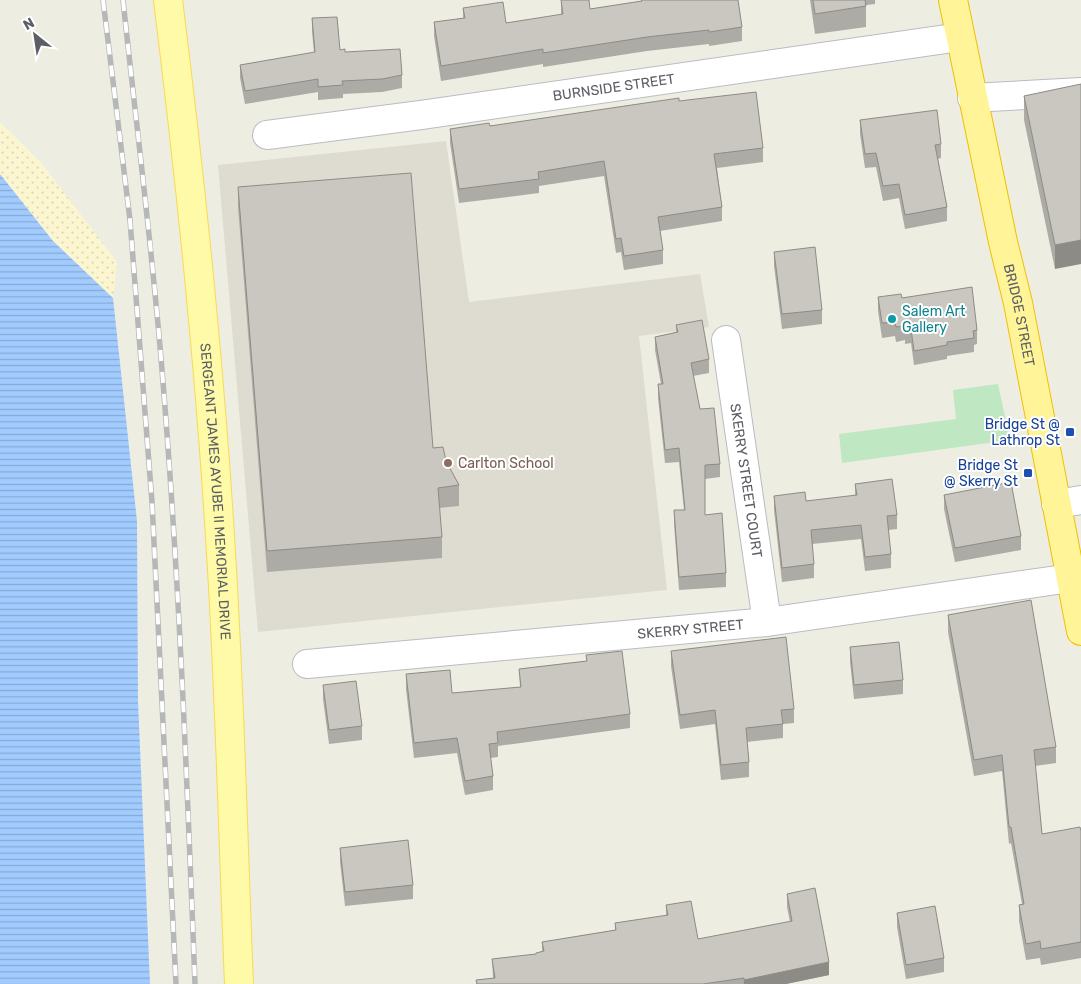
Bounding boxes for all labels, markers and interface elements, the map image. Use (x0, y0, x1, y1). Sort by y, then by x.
north arrow (10, 10, 60, 60)
text: N (20, 14, 37, 34)
street label: BURNSIDE STREET (552, 70, 676, 104)
street label: BRIDGE STREET (1000, 262, 1038, 368)
place label: Salem Art Gallery (902, 303, 966, 336)
marker: Salem Art Gallery (886, 313, 898, 325)
street label: SERGEANT JAMES AYUBE II MEMORIAL DRIVE (197, 342, 234, 641)
street label: SKERRY STREET COURT (727, 402, 766, 559)
place label: Bridge St @ Lathrop St (985, 416, 1061, 449)
marker: Bridge St @ Lathrop St (1064, 426, 1076, 438)
place label: Carlton School (458, 455, 554, 472)
marker: Carlton School (442, 457, 454, 469)
place label: Bridge St @ Skerry St (944, 457, 1019, 490)
marker: Bridge St @ Skerry St (1022, 467, 1034, 479)
street label: SKERRY STREET (637, 616, 744, 642)

